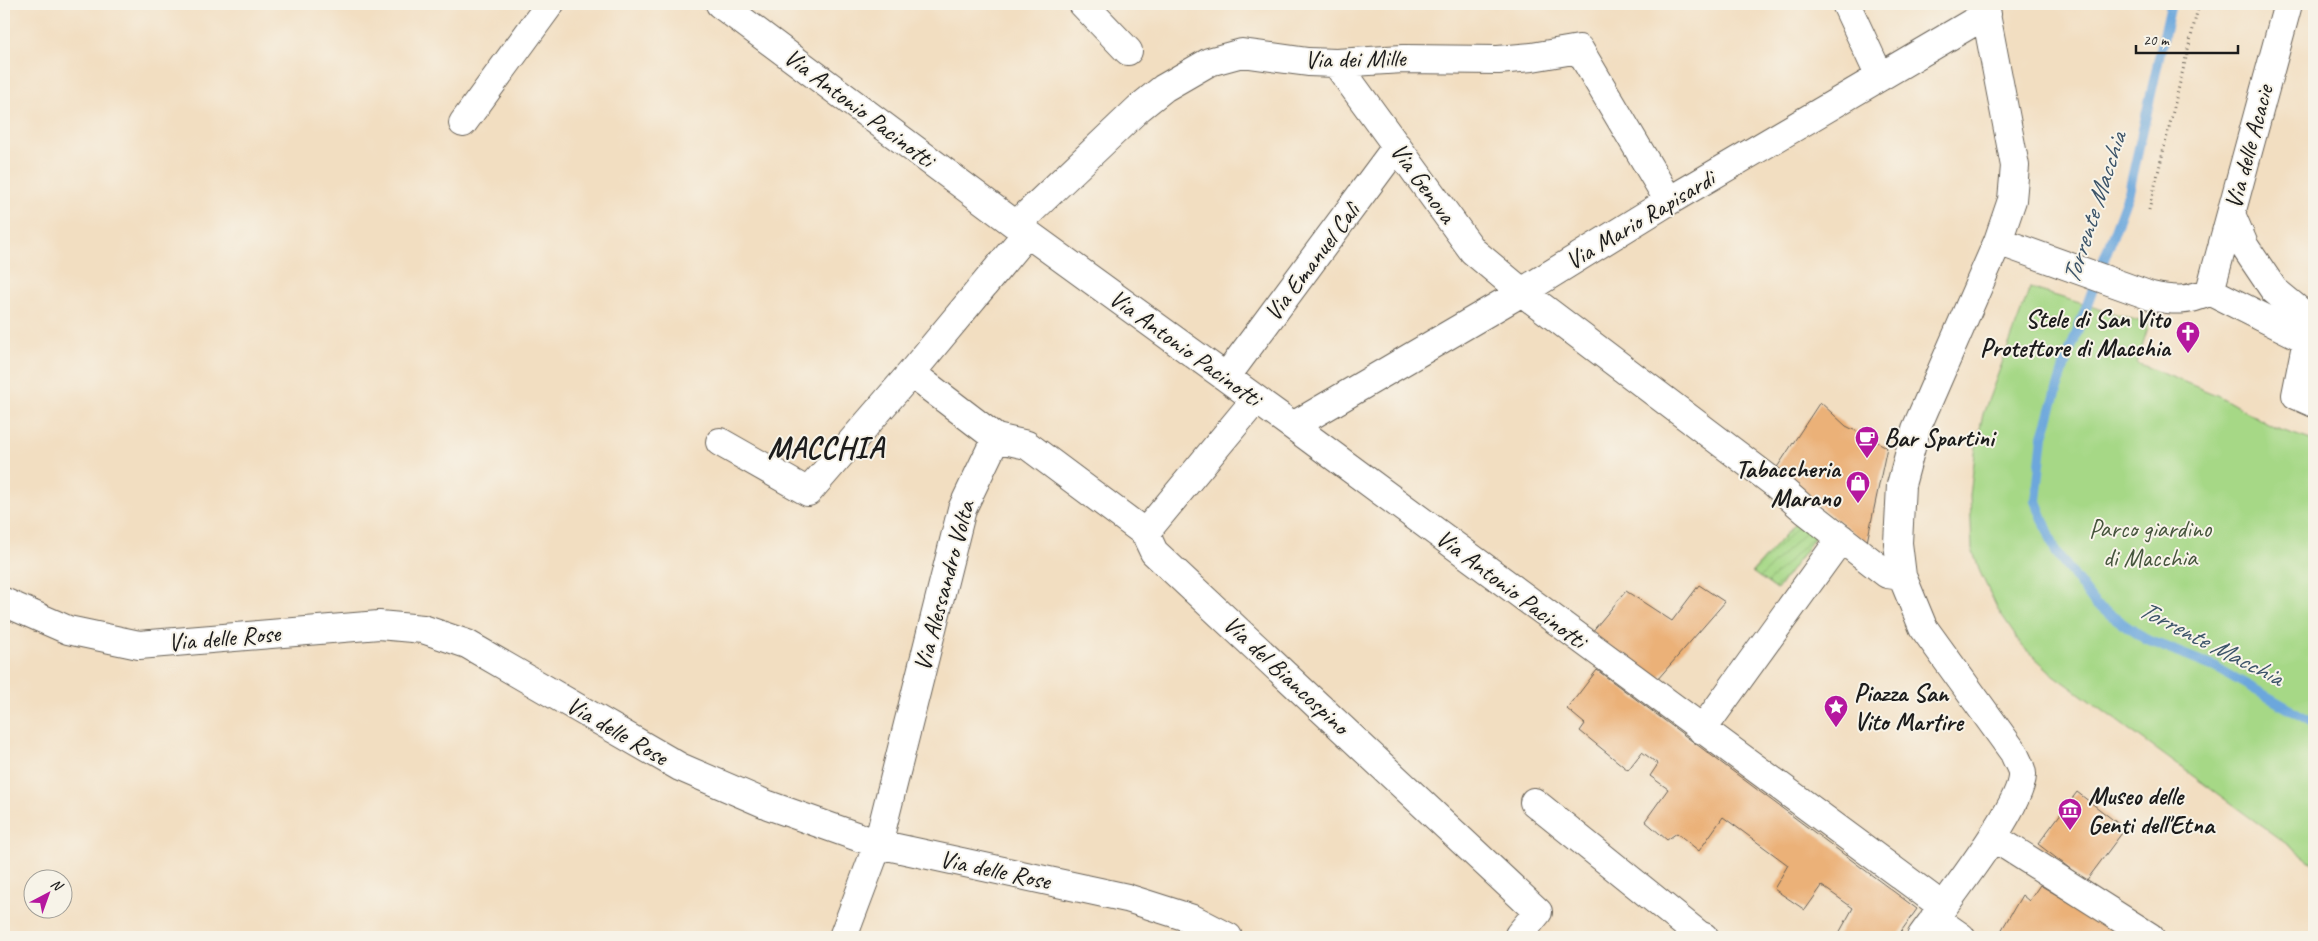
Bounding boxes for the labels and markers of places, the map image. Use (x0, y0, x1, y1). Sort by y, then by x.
place label: Stele di San Vito Protettore di Macchia (1980, 303, 2172, 364)
church icon: Stele di San Vito Protettore di Macchia (2175, 320, 2201, 354)
place label: Bar Spartini (1884, 422, 1997, 454)
cafe icon: Bar Spartini (1854, 425, 1880, 459)
place label: Tabaccheria Marano (1735, 453, 1842, 514)
shop icon: Tabaccheria Marano (1845, 470, 1871, 504)
place label: Piazza San Vito Martire (1854, 677, 1964, 738)
place icon: Piazza San Vito Martire (1823, 694, 1849, 728)
place label: Museo delle Genti dell'Etna (2088, 780, 2216, 841)
museum icon: Museo delle Genti dell'Etna (2057, 797, 2083, 831)

